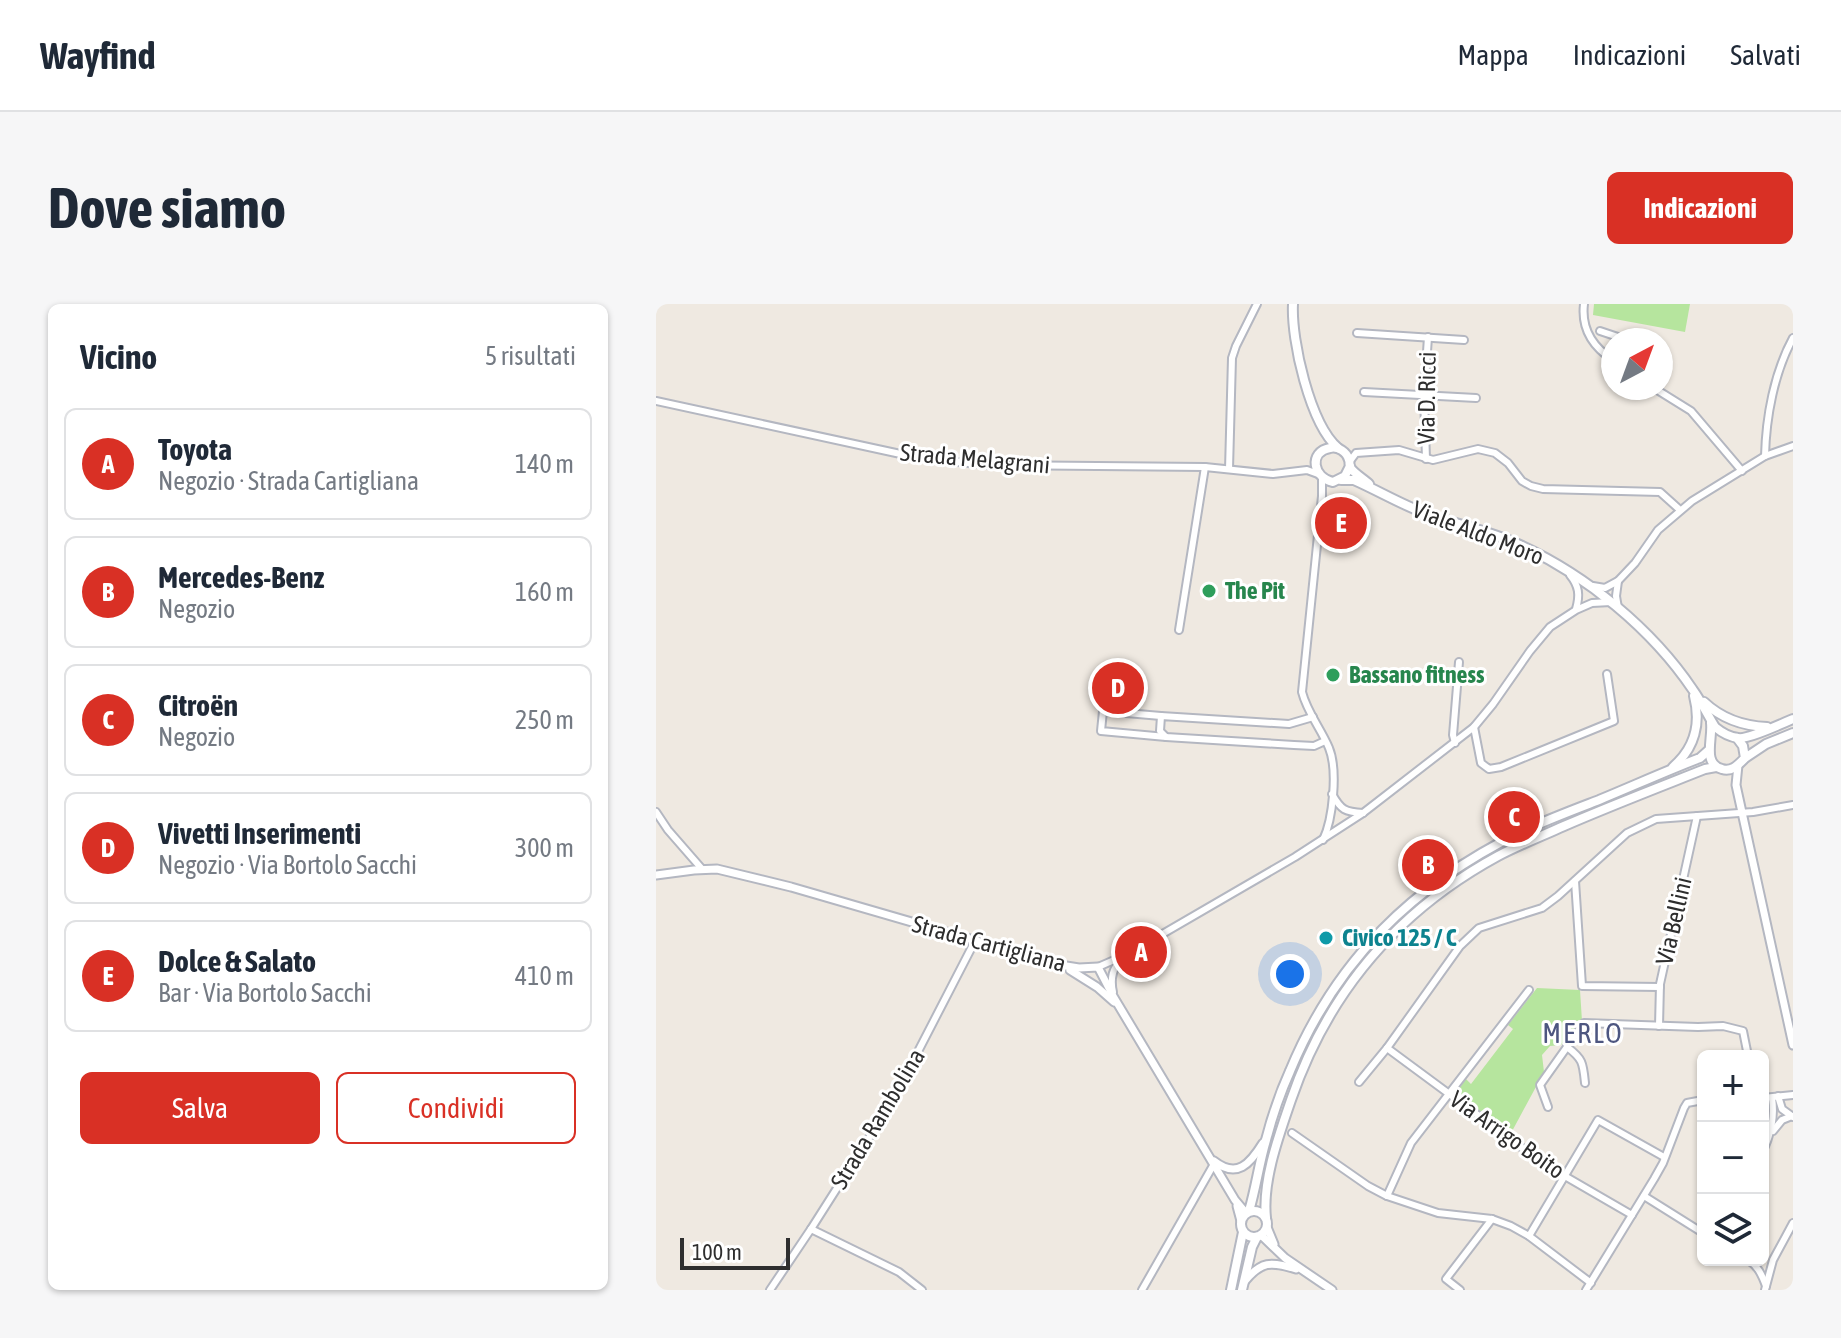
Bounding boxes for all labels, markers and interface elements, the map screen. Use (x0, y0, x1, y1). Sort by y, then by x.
text: Wayfind (40, 34, 155, 77)
text: Mappa (1457, 39, 1529, 71)
text: Indicazioni (1573, 39, 1686, 71)
text: Salvati (1730, 39, 1801, 71)
button: Indicazioni (1607, 172, 1793, 244)
text: Dove siamo (48, 176, 286, 240)
north arrow (1601, 328, 1673, 400)
text: Vicino (80, 337, 157, 376)
text: 5 risultati (485, 341, 576, 371)
street label: Via D. Ricci (1412, 351, 1441, 445)
text: Toyota (158, 432, 232, 466)
street label: Strada Melagrani (899, 439, 1051, 479)
text: A (102, 449, 114, 479)
text: 140 m (515, 449, 574, 479)
text: Negozio · Strada Cartigliana (158, 466, 419, 496)
pin: E (1315, 493, 1367, 553)
street label: Viale Aldo Moro (1409, 495, 1548, 570)
text: Mercedes-Benz (158, 560, 324, 594)
text: B (102, 577, 114, 607)
text: 160 m (515, 577, 574, 607)
place label: The Pit (1225, 577, 1285, 604)
marker: The Pit (1200, 582, 1218, 600)
text: Negozio (158, 594, 235, 624)
pin: D (1092, 658, 1144, 718)
place label: Bassano fitness (1349, 661, 1485, 688)
marker: Bassano fitness (1324, 666, 1342, 684)
text: Citroën (158, 688, 238, 722)
text: C (102, 705, 114, 735)
text: 250 m (515, 705, 574, 735)
text: Negozio (158, 722, 235, 752)
pin: C (1488, 787, 1540, 847)
text: Vivetti Inserimenti (158, 816, 361, 850)
text: D (101, 833, 115, 863)
text: 300 m (515, 833, 574, 863)
pin: B (1402, 835, 1454, 895)
text: Negozio · Via Bortolo Sacchi (158, 850, 417, 880)
street label: Via Bellini (1650, 874, 1697, 967)
street label: Strada Cartigliana (909, 910, 1069, 977)
pin: A (1115, 922, 1167, 982)
place label: Civico 125 / C (1342, 924, 1457, 951)
marker: Civico 125 / C (1317, 929, 1335, 947)
text: Dolce & Salato (158, 944, 316, 978)
your location (1270, 954, 1310, 994)
text: E (102, 961, 114, 991)
text: 410 m (515, 961, 574, 991)
text: Bar · Via Bortolo Sacchi (158, 978, 372, 1008)
district label: MERLO (1542, 1017, 1624, 1049)
street label: Strada Rambolina (825, 1044, 930, 1194)
map controls (1697, 1050, 1769, 1266)
button: + (1697, 1050, 1769, 1122)
button: Salva (80, 1072, 320, 1144)
button: Condividi (336, 1072, 576, 1144)
street label: Via Arrigo Boito (1445, 1085, 1570, 1184)
button: − (1697, 1122, 1769, 1194)
button: layers (1697, 1194, 1769, 1266)
scale bar (680, 1234, 790, 1270)
text: 100 m (692, 1239, 742, 1265)

